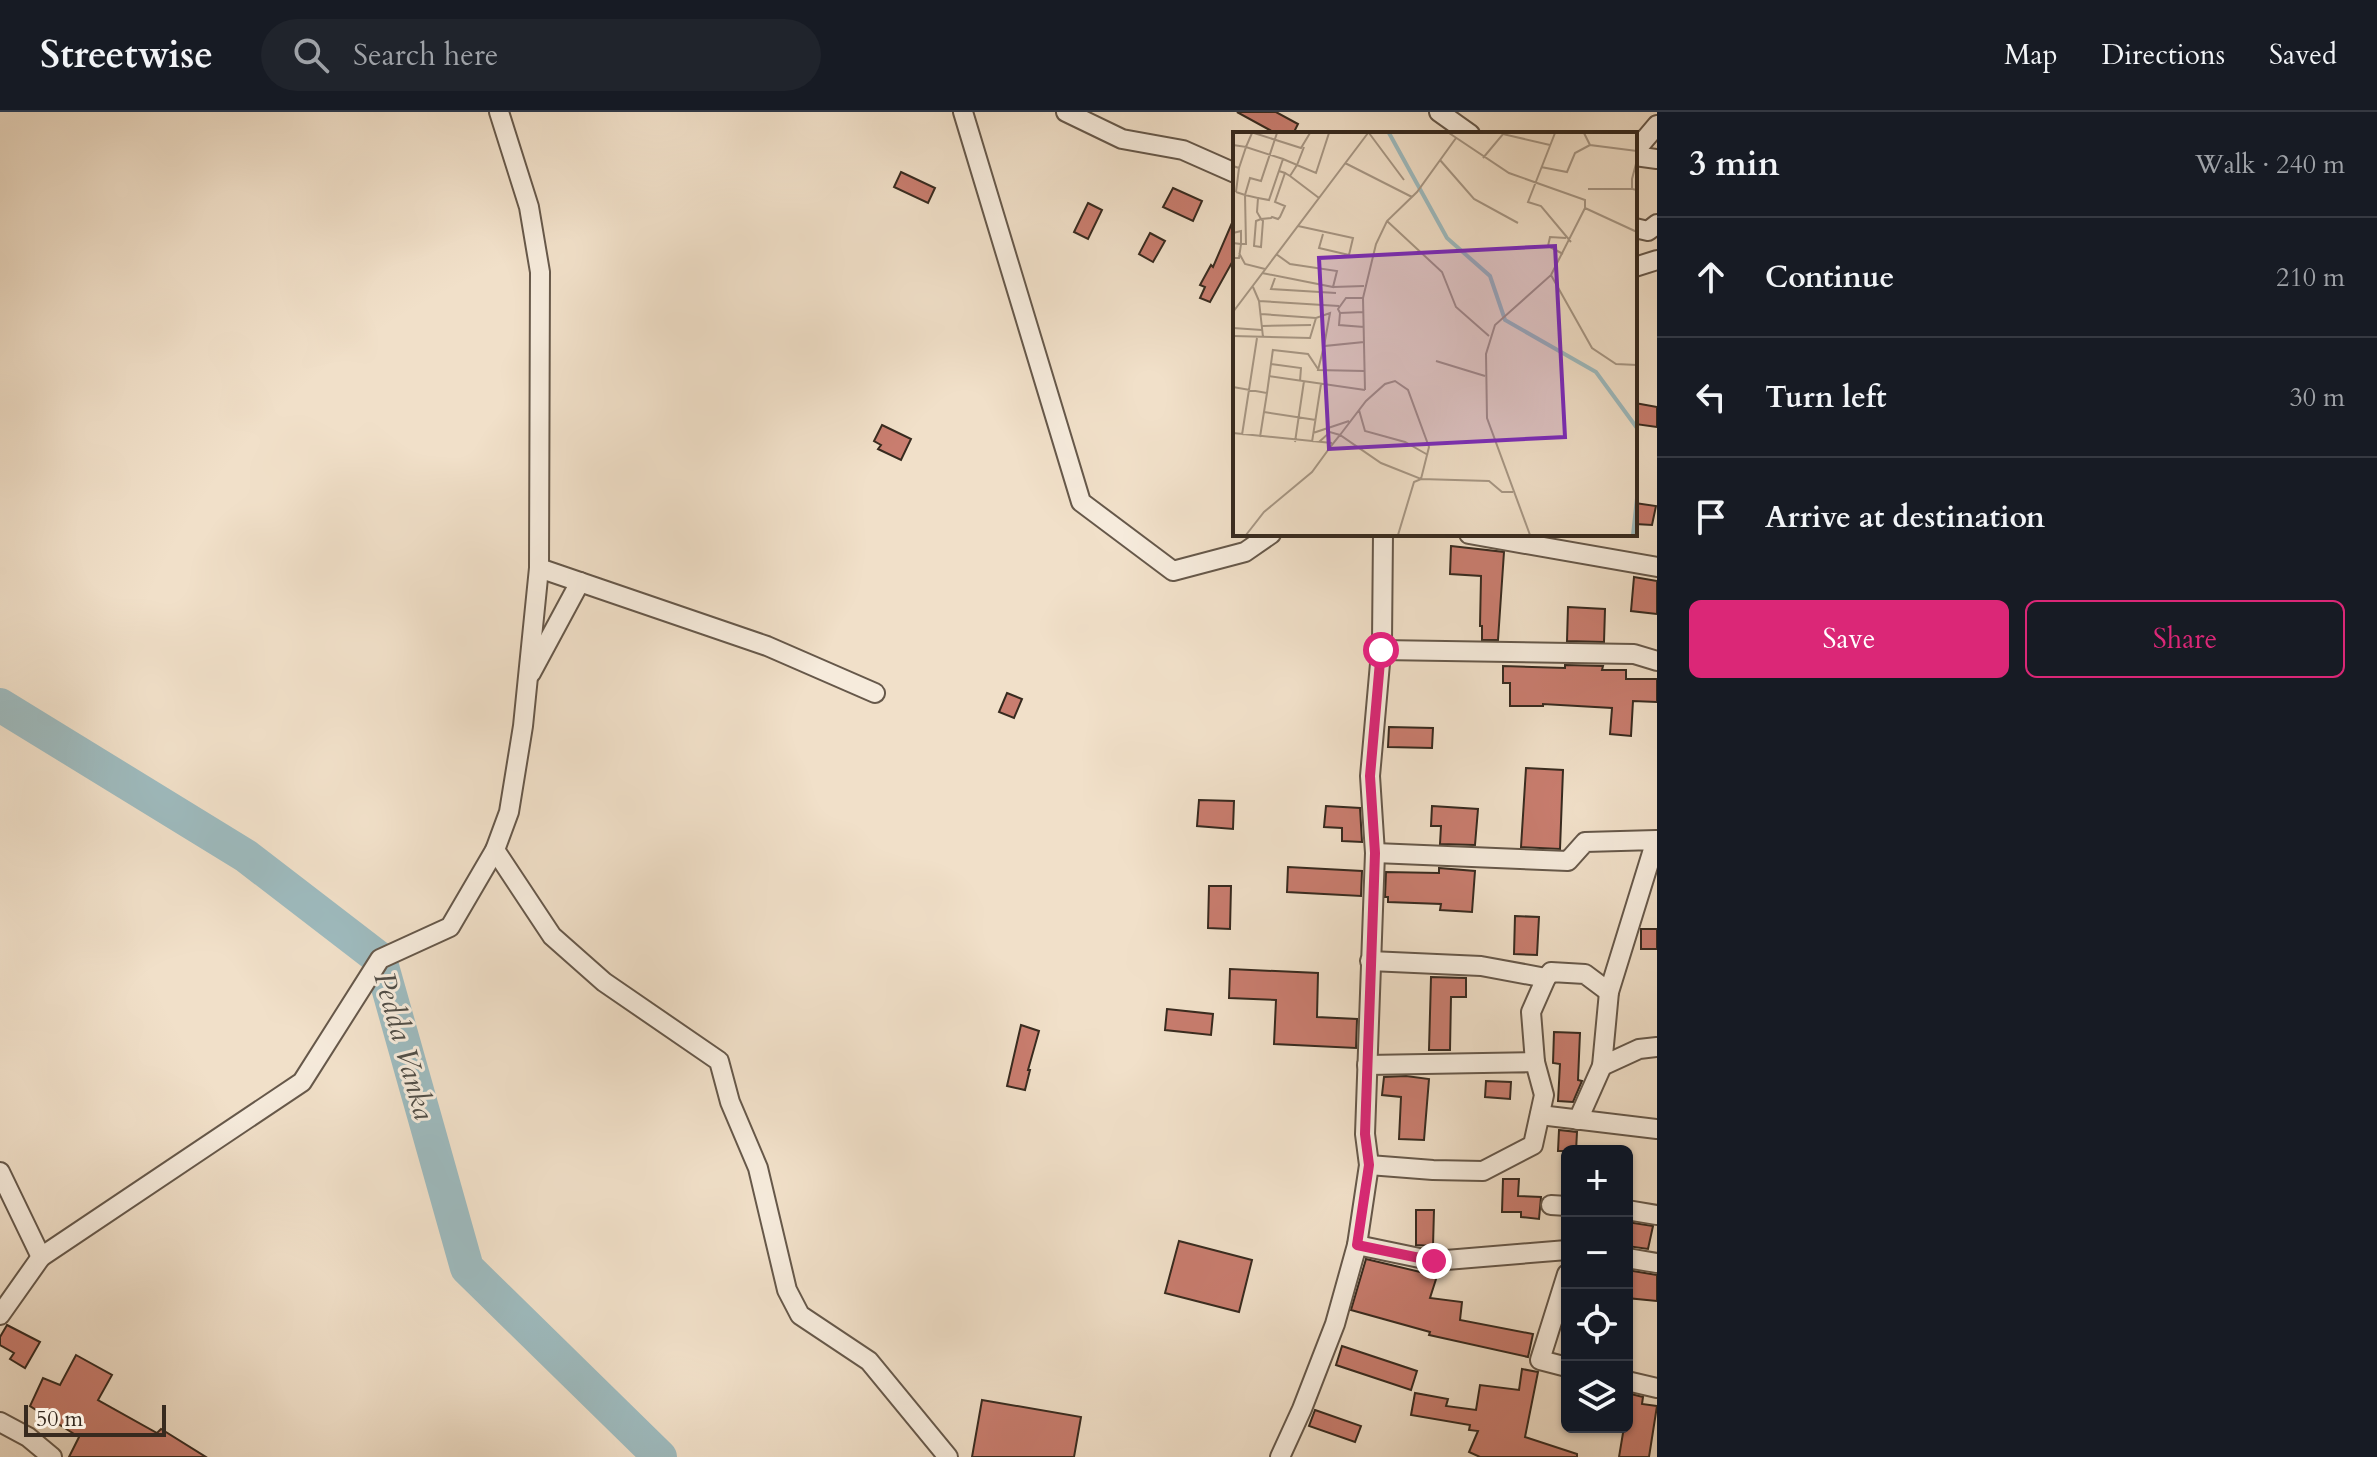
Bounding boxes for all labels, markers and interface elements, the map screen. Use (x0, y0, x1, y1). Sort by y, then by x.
search box (261, 19, 821, 91)
text: Streetwise (40, 29, 213, 81)
icon: search (289, 33, 333, 77)
text: Search here (353, 35, 498, 76)
text: Map (2004, 36, 2058, 74)
text: Directions (2102, 36, 2225, 74)
text: Saved (2269, 36, 2337, 74)
inset map (1233, 132, 1637, 536)
text: 3 min (1689, 141, 1780, 187)
text: Walk · 240 m (2195, 147, 2345, 182)
icon: ahead (1689, 255, 1733, 299)
text: Continue (1765, 257, 1894, 298)
text: 210 m (2276, 260, 2345, 295)
icon: left (1689, 375, 1733, 419)
text: Turn left (1765, 377, 1887, 418)
text: 30 m (2289, 380, 2345, 415)
icon: arrive (1689, 495, 1733, 539)
text: Arrive at destination (1765, 497, 2045, 538)
button: Save (1689, 600, 2009, 678)
button: Share (2025, 600, 2345, 678)
route start (1363, 632, 1399, 668)
water label: Pedda Vanka (363, 967, 445, 1125)
map controls (1561, 1145, 1633, 1433)
button: + (1561, 1145, 1633, 1217)
button: − (1561, 1217, 1633, 1289)
route end (1416, 1243, 1452, 1279)
button: locate (1561, 1289, 1633, 1361)
button: layers (1561, 1361, 1633, 1433)
scale bar (24, 1401, 166, 1437)
text: 50 m (36, 1404, 83, 1434)

